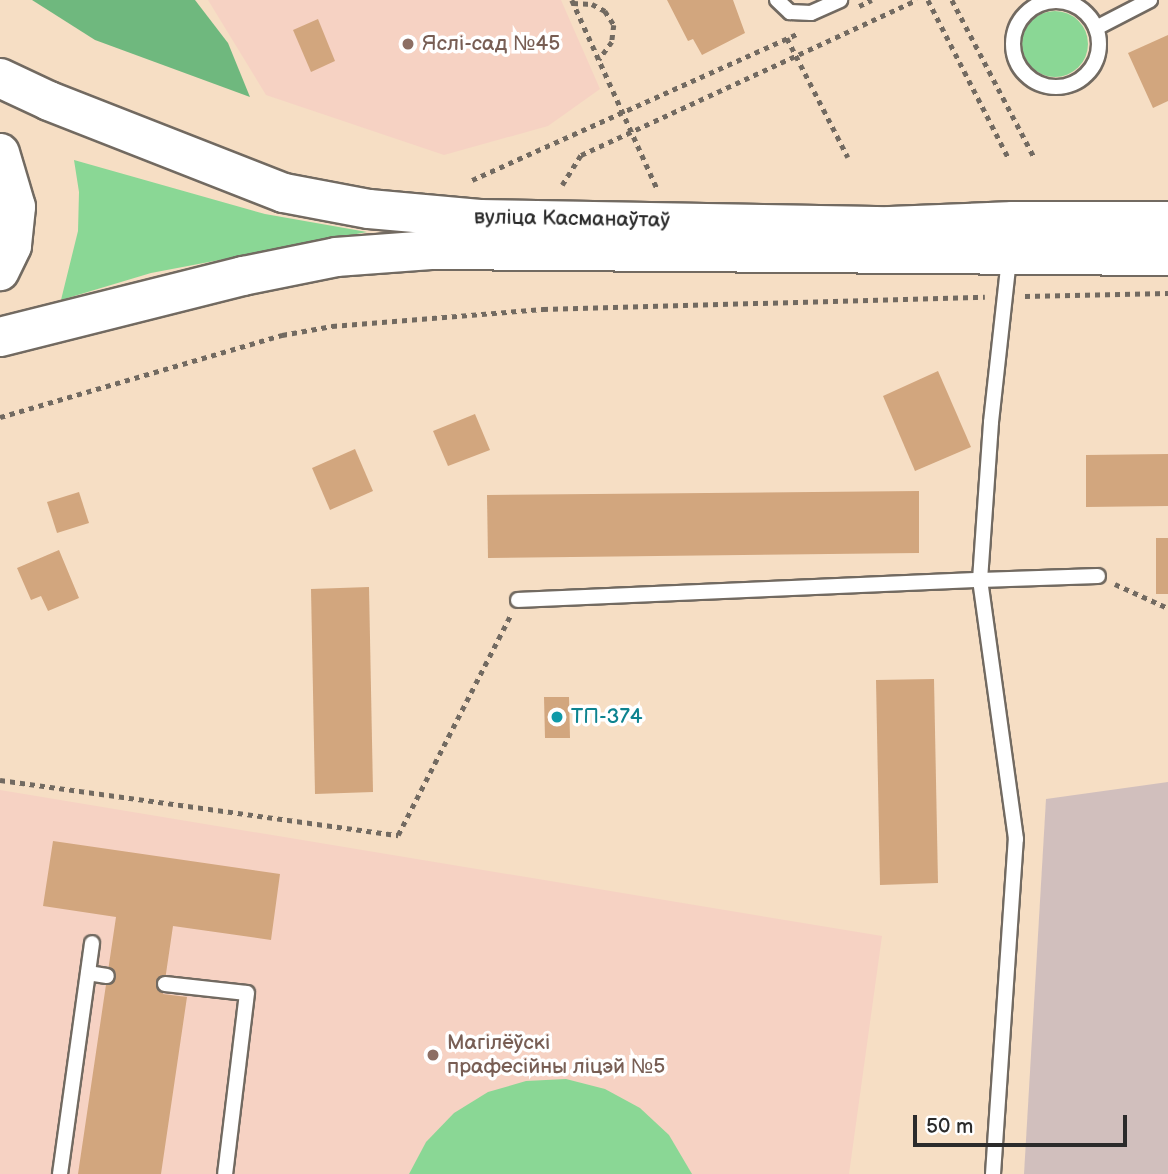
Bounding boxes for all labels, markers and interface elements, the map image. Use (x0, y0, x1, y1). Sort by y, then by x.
place label: Яслі-сад №45 (422, 31, 560, 57)
marker: Яслі-сад №45 (400, 36, 416, 52)
street label: вуліца Касманаўтаў (474, 205, 670, 233)
place label: ТП-374 (571, 704, 643, 730)
marker: ТП-374 (549, 709, 565, 725)
place label: Магілёўскі прафесійны ліцэй №5 (447, 1030, 665, 1080)
marker: Магілёўскі прафесійны ліцэй №5 (425, 1047, 441, 1063)
scale bar (916, 1100, 1130, 1144)
text: 50 m (926, 1114, 973, 1139)

